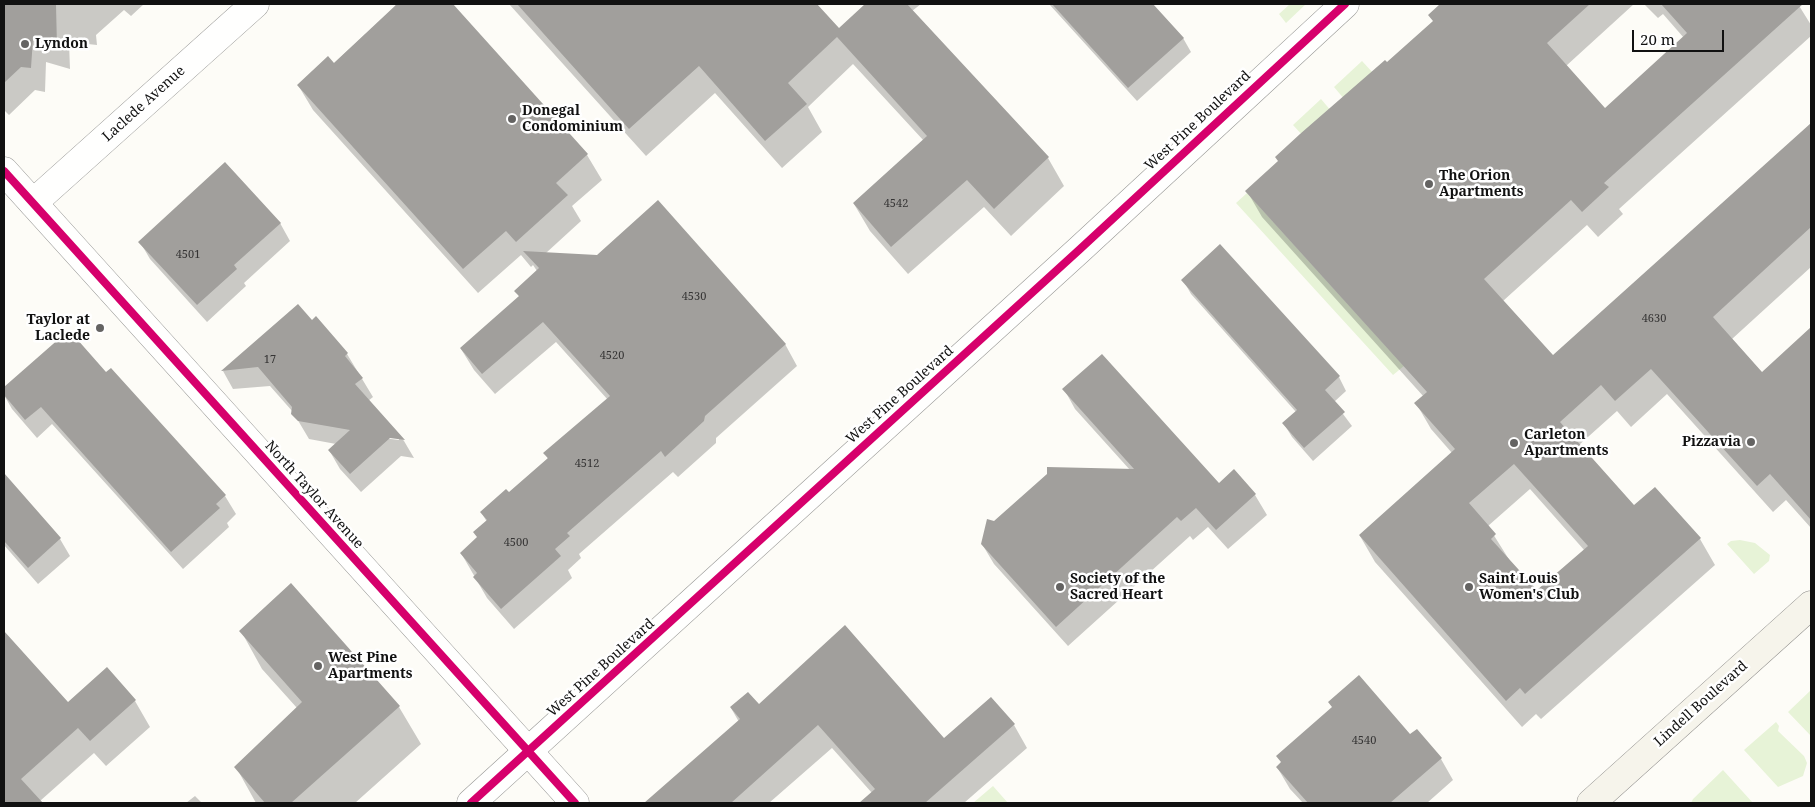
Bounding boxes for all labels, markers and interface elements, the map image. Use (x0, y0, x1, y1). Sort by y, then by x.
scale bar (1635, 20, 1728, 52)
text: 20 m (1640, 29, 1675, 49)
place label: Lyndon (35, 36, 88, 52)
marker: Lyndon (19, 38, 31, 50)
street label: Laclede Avenue (99, 63, 189, 145)
street label: West Pine Boulevard (1142, 68, 1254, 174)
place label: Donegal Condominium (522, 103, 623, 136)
marker: Donegal Condominium (506, 113, 518, 125)
place label: The Orion Apartments (1439, 168, 1524, 200)
marker: The Orion Apartments (1423, 178, 1435, 190)
house number: 4542 (884, 197, 908, 211)
house number: 4501 (176, 248, 200, 262)
house number: 4530 (682, 290, 706, 304)
place label: Taylor at Laclede (26, 312, 90, 344)
house number: 4630 (1642, 312, 1666, 326)
marker: Taylor at Laclede (94, 322, 106, 334)
street label: West Pine Boulevard (843, 342, 957, 448)
house number: 4520 (600, 349, 624, 363)
house number: 17 (264, 353, 276, 367)
place label: Carleton Apartments (1524, 427, 1609, 460)
place label: Pizzavia (1682, 434, 1741, 450)
marker: Pizzavia (1745, 436, 1757, 448)
marker: Carleton Apartments (1508, 437, 1520, 449)
street label: North Taylor Avenue (261, 438, 367, 552)
house number: 4512 (575, 457, 599, 471)
house number: 4500 (504, 536, 528, 550)
place label: Society of the Sacred Heart (1070, 571, 1165, 604)
place label: Saint Louis Women's Club (1479, 571, 1579, 604)
marker: Society of the Sacred Heart (1054, 581, 1066, 593)
marker: Saint Louis Women's Club (1463, 581, 1475, 593)
street label: West Pine Boulevard (544, 615, 658, 721)
place label: West Pine Apartments (328, 650, 413, 682)
street label: Lindell Boulevard (1651, 658, 1751, 750)
marker: West Pine Apartments (312, 660, 324, 672)
house number: 4540 (1352, 734, 1376, 748)

